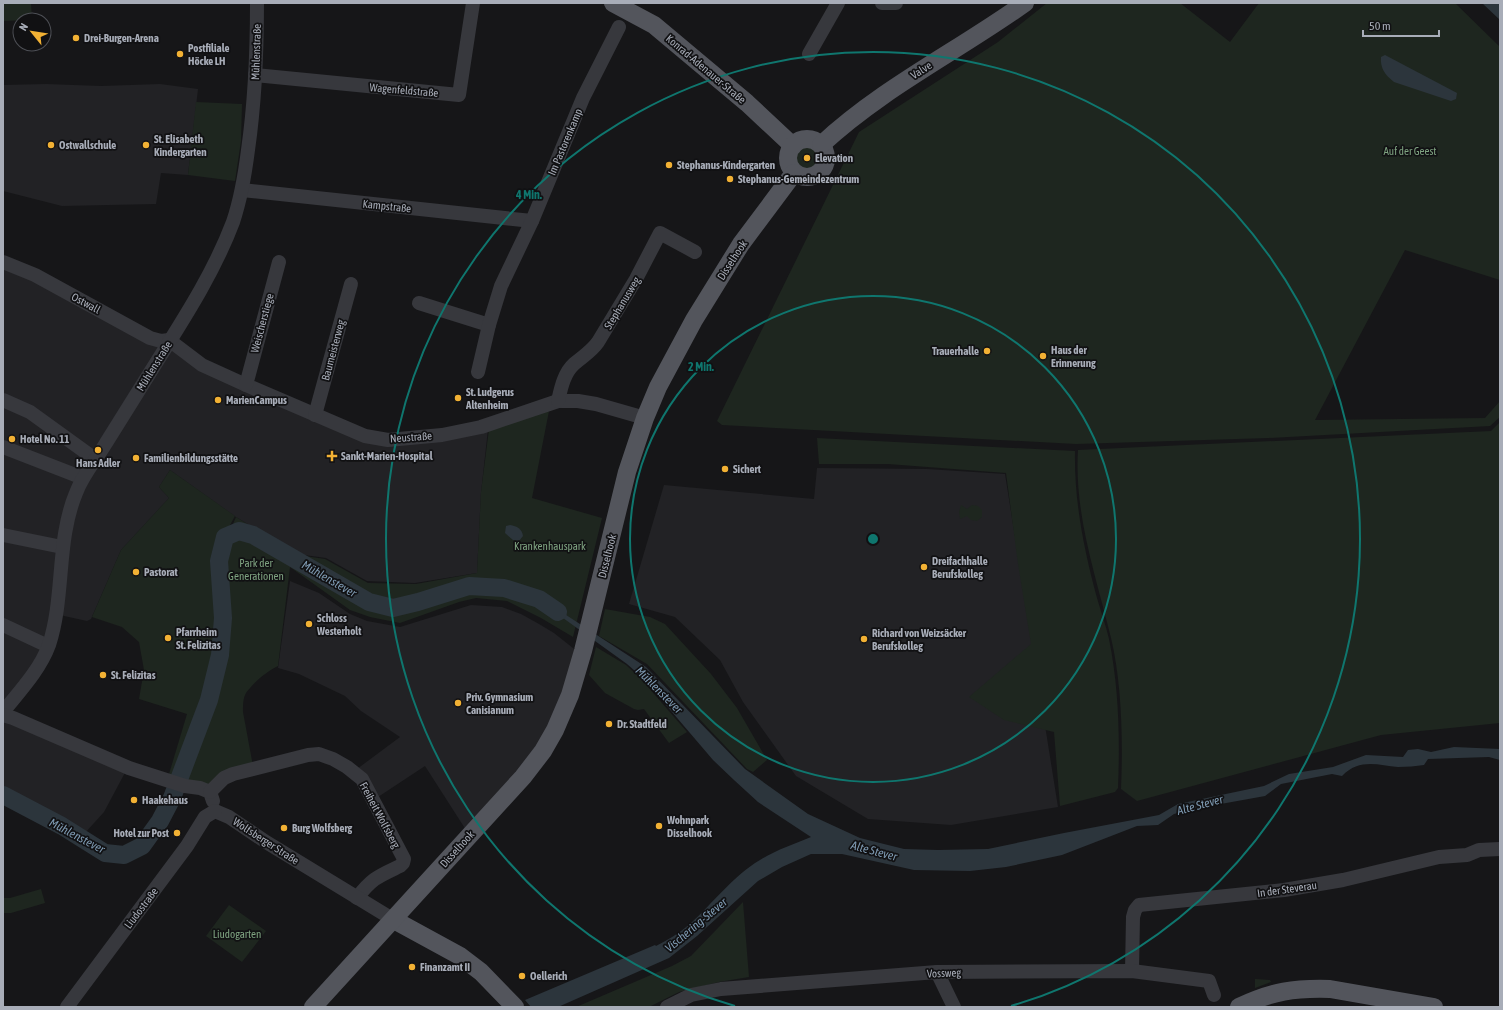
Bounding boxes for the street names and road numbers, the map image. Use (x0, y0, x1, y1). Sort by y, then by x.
street label: Mühlenstraße (249, 24, 263, 80)
street label: Konrad-Adenauer-Straße (664, 32, 748, 106)
street label: Valve (908, 59, 934, 81)
street label: Wagenfeldstraße (369, 81, 439, 99)
street label: Im Pastorenkamp (546, 107, 584, 177)
street label: Kampstraße (362, 197, 412, 215)
street label: Disselhook (715, 238, 749, 282)
street label: Stephanusweg (602, 274, 642, 331)
street label: Ostwall (70, 290, 103, 316)
street label: Weischerstiege (248, 292, 276, 354)
street label: Baumeisterweg (319, 318, 347, 382)
street label: Mühlenstraße (134, 339, 174, 393)
street label: Neustraße (390, 430, 432, 444)
street label: Disselhook (596, 533, 618, 579)
street label: Freiheit Wolfsberg (358, 780, 403, 850)
street label: Wolfsberger Straße (231, 815, 301, 867)
street label: Disselhook (438, 828, 477, 870)
street label: In der Steverau (1256, 879, 1318, 899)
street label: Liudostraße (122, 885, 160, 931)
street label: Vossweg (927, 966, 962, 980)

